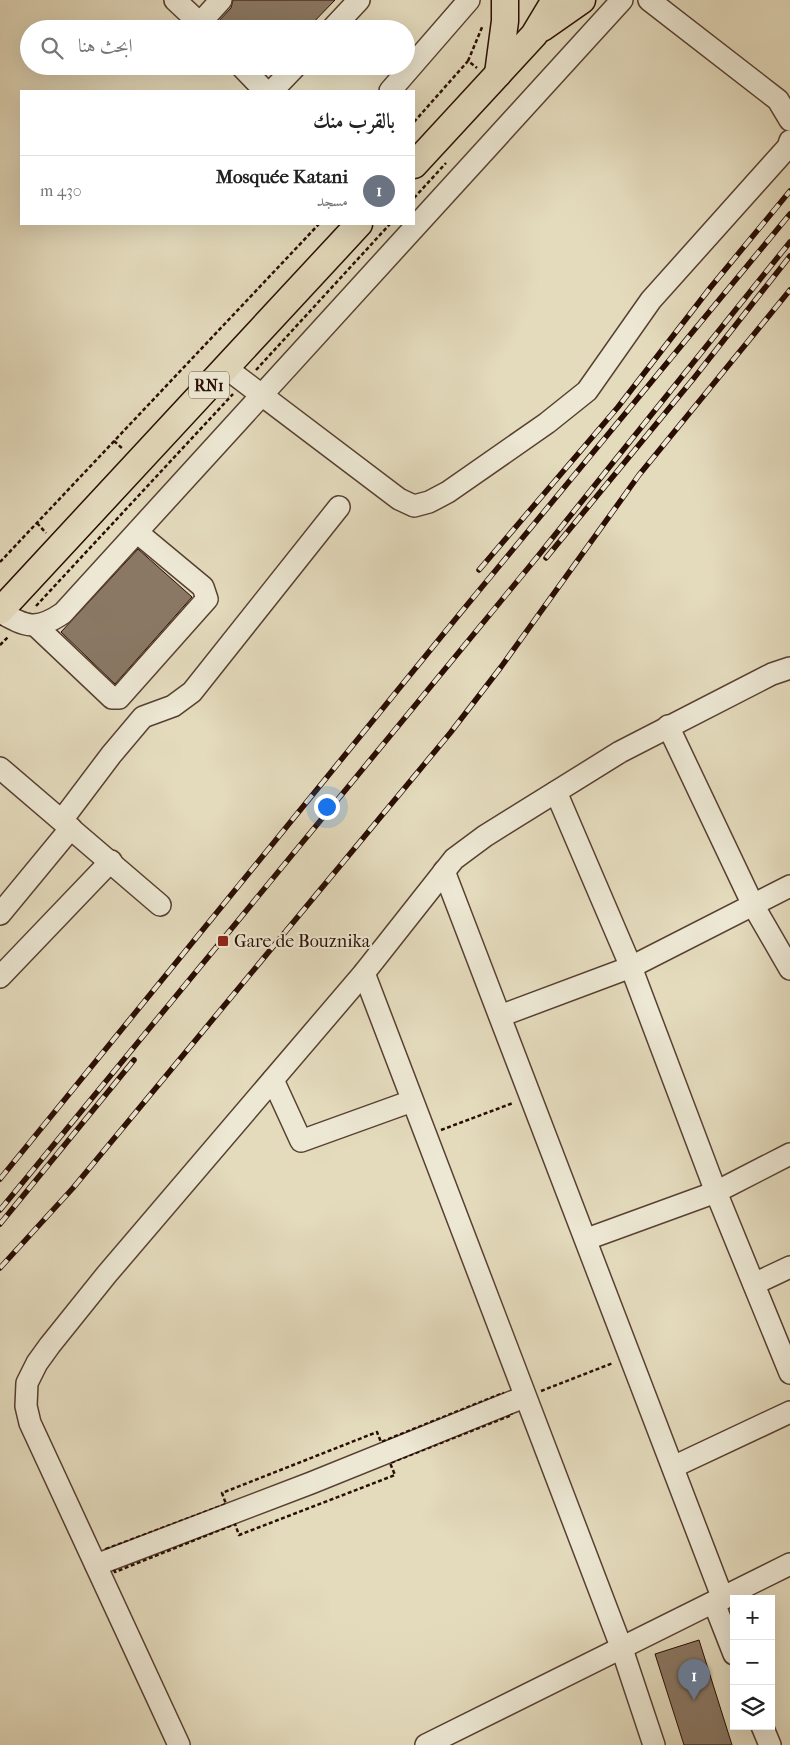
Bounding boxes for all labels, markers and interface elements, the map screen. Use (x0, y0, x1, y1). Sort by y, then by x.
search box (20, 20, 415, 75)
icon: search (38, 34, 66, 62)
text: ابحث هنا (78, 35, 133, 57)
text: بالقرب منك (313, 109, 395, 133)
text: Mosquée Katani (216, 166, 348, 188)
text: 430 m (40, 181, 82, 200)
text: 1 (376, 181, 382, 200)
text: مسجد (317, 191, 348, 210)
road number: RN1 (189, 372, 229, 398)
your location (314, 794, 340, 820)
place label: Gare de Bouznika (234, 931, 371, 952)
marker: Gare de Bouznika (216, 934, 230, 948)
map controls (730, 1595, 775, 1730)
button: + (730, 1595, 775, 1640)
button: − (730, 1640, 775, 1685)
pin: 1 (678, 1659, 710, 1700)
button: layers (730, 1685, 775, 1730)

